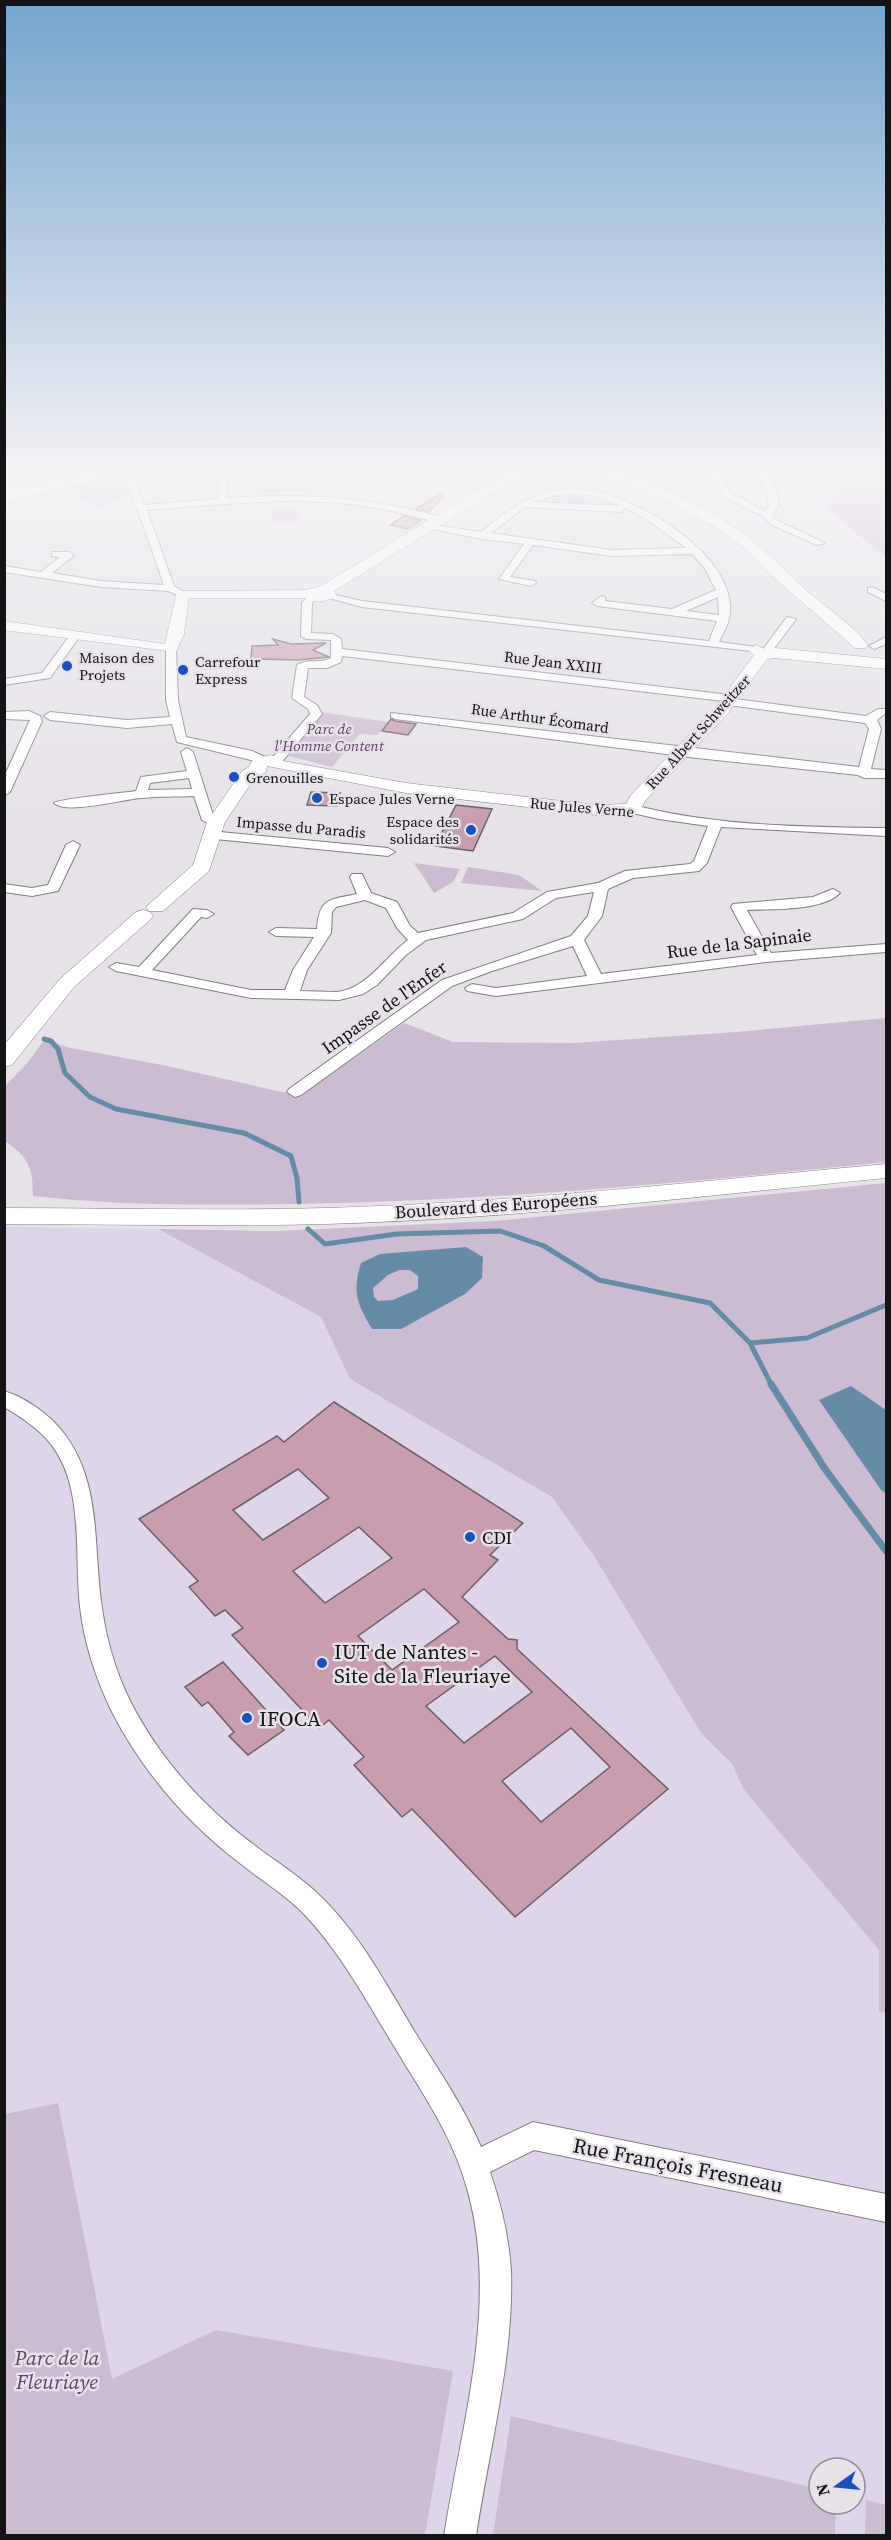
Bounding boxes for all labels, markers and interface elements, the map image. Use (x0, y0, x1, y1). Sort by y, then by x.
street label: Rue Jean XXIII (503, 646, 603, 678)
place label: Maison des Projets (79, 647, 154, 685)
place label: Carrefour Express (195, 651, 261, 689)
marker: Maison des Projets (60, 659, 74, 673)
marker: Carrefour Express (176, 663, 190, 677)
street label: Rue Albert Schweitzer (641, 670, 756, 794)
street label: Rue Arthur Écomard (470, 698, 611, 738)
park label: Parc de l'Homme Content (274, 718, 385, 756)
place label: Grenouilles (246, 767, 324, 788)
marker: Grenouilles (227, 770, 241, 784)
place label: Espace Jules Verne (329, 788, 455, 809)
marker: Espace Jules Verne (310, 791, 324, 805)
street label: Rue Jules Verne (529, 792, 635, 822)
street label: Impasse du Paradis (235, 811, 367, 843)
place label: Espace des solidarités (386, 811, 459, 849)
marker: Espace des solidarités (464, 823, 478, 837)
street label: Rue de la Sapinaie (665, 922, 813, 964)
street label: Impasse de l'Enfer (316, 954, 452, 1060)
street label: Boulevard des Européens (394, 1185, 598, 1225)
place label: CDI (482, 1525, 512, 1550)
marker: CDI (463, 1530, 477, 1544)
place label: IUT de Nantes - Site de la Fleuriaye (334, 1637, 511, 1690)
marker: IUT de Nantes - Site de la Fleuriaye (315, 1656, 329, 1670)
place label: IFOCA (259, 1704, 321, 1733)
marker: IFOCA (240, 1711, 254, 1725)
street label: Rue François Fresneau (571, 2130, 785, 2200)
park label: Parc de la Fleuriaye (14, 2343, 100, 2396)
north arrow (807, 2456, 867, 2516)
text: N (810, 2481, 835, 2498)

